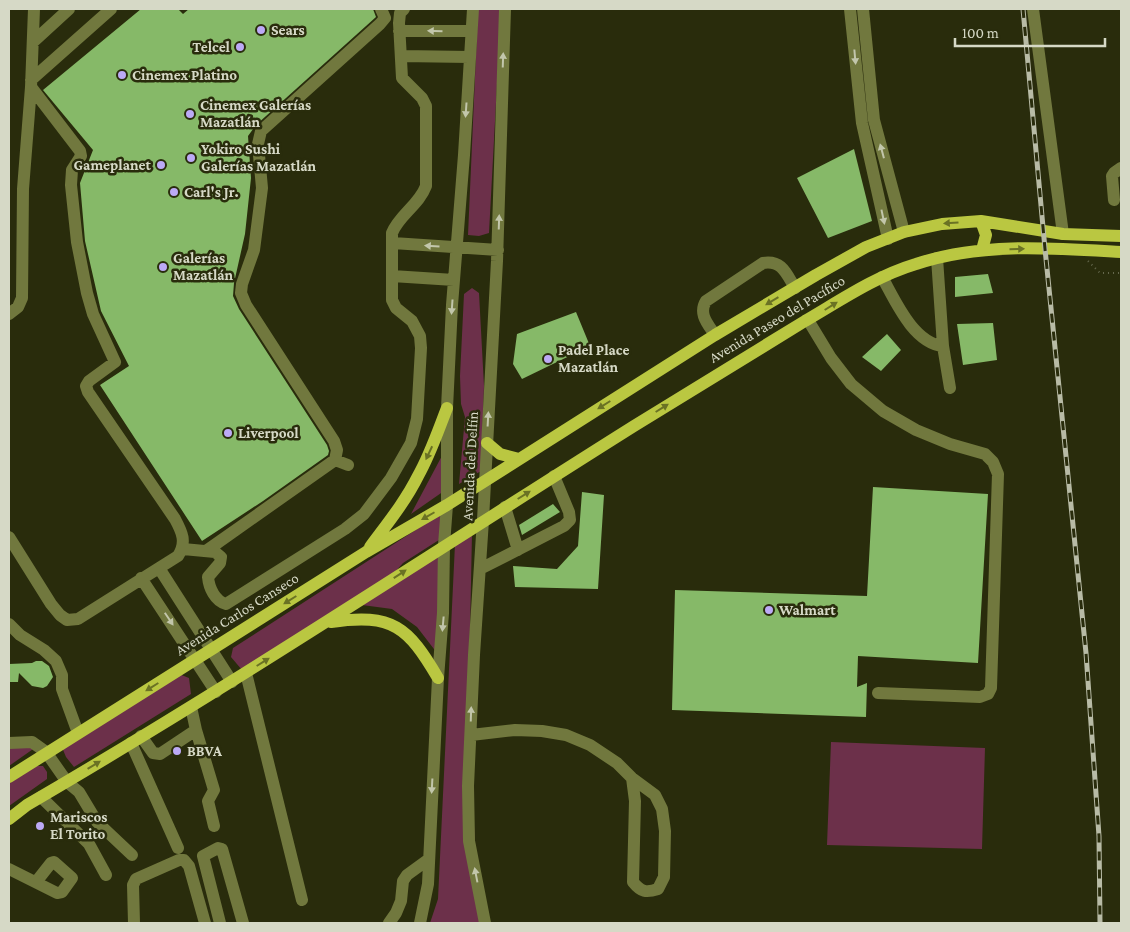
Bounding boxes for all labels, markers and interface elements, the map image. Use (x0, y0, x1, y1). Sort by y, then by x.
scale bar (955, 15, 1105, 47)
place label: Sears (271, 22, 305, 38)
marker: Sears (255, 24, 267, 36)
text: 100 m (962, 25, 999, 41)
one-way arrow (427, 27, 443, 35)
place label: Telcel (192, 39, 231, 55)
marker: Telcel (234, 41, 246, 53)
one-way arrow (851, 50, 859, 66)
one-way arrow (500, 51, 508, 67)
place label: Cinemex Platino (132, 67, 237, 83)
marker: Cinemex Platino (116, 69, 128, 81)
place label: Cinemex Galerías Mazatlán (200, 97, 311, 130)
one-way arrow (462, 102, 470, 118)
marker: Cinemex Galerías Mazatlán (184, 108, 196, 120)
place label: Yokiro Sushi Galerías Mazatlán (201, 141, 317, 174)
one-way arrow (878, 144, 886, 159)
marker: Yokiro Sushi Galerías Mazatlán (185, 152, 197, 164)
place label: Gameplanet (73, 157, 152, 173)
marker: Gameplanet (155, 159, 167, 171)
place label: Carl's Jr. (184, 184, 239, 200)
marker: Carl's Jr. (168, 186, 180, 198)
one-way arrow (879, 209, 887, 225)
one-way arrow (495, 214, 503, 230)
one-way arrow (943, 220, 959, 228)
one-way arrow (423, 241, 439, 249)
one-way arrow (1009, 245, 1025, 253)
place label: Galerías Mazatlán (173, 250, 234, 283)
marker: Galerías Mazatlán (157, 261, 169, 273)
street label: Avenida Paseo del Pacífico (706, 272, 848, 366)
one-way arrow (765, 297, 778, 306)
one-way arrow (447, 299, 455, 315)
one-way arrow (824, 301, 837, 310)
place label: Padel Place Mazatlán (558, 342, 629, 375)
marker: Padel Place Mazatlán (542, 353, 554, 365)
one-way arrow (597, 401, 611, 410)
one-way arrow (655, 404, 669, 413)
street label: Avenida del Delfín (459, 411, 481, 521)
one-way arrow (485, 411, 493, 427)
place label: Liverpool (238, 425, 299, 441)
marker: Liverpool (222, 427, 234, 439)
one-way arrow (425, 446, 433, 461)
one-way arrow (518, 490, 531, 499)
one-way arrow (422, 511, 435, 520)
street label: Avenida Carlos Canseco (173, 570, 301, 658)
one-way arrow (393, 570, 406, 579)
one-way arrow (283, 596, 296, 605)
place label: Walmart (778, 602, 836, 618)
marker: Walmart (763, 604, 775, 616)
one-way arrow (164, 612, 173, 626)
one-way arrow (438, 616, 446, 632)
one-way arrow (256, 658, 270, 667)
one-way arrow (146, 682, 159, 692)
one-way arrow (468, 705, 476, 721)
place label: BBVA (187, 743, 223, 759)
marker: BBVA (171, 745, 183, 757)
one-way arrow (88, 761, 101, 770)
one-way arrow (428, 778, 436, 794)
place label: Mariscos El Torito (50, 809, 107, 842)
marker: Mariscos El Torito (34, 820, 46, 832)
one-way arrow (472, 868, 480, 883)

